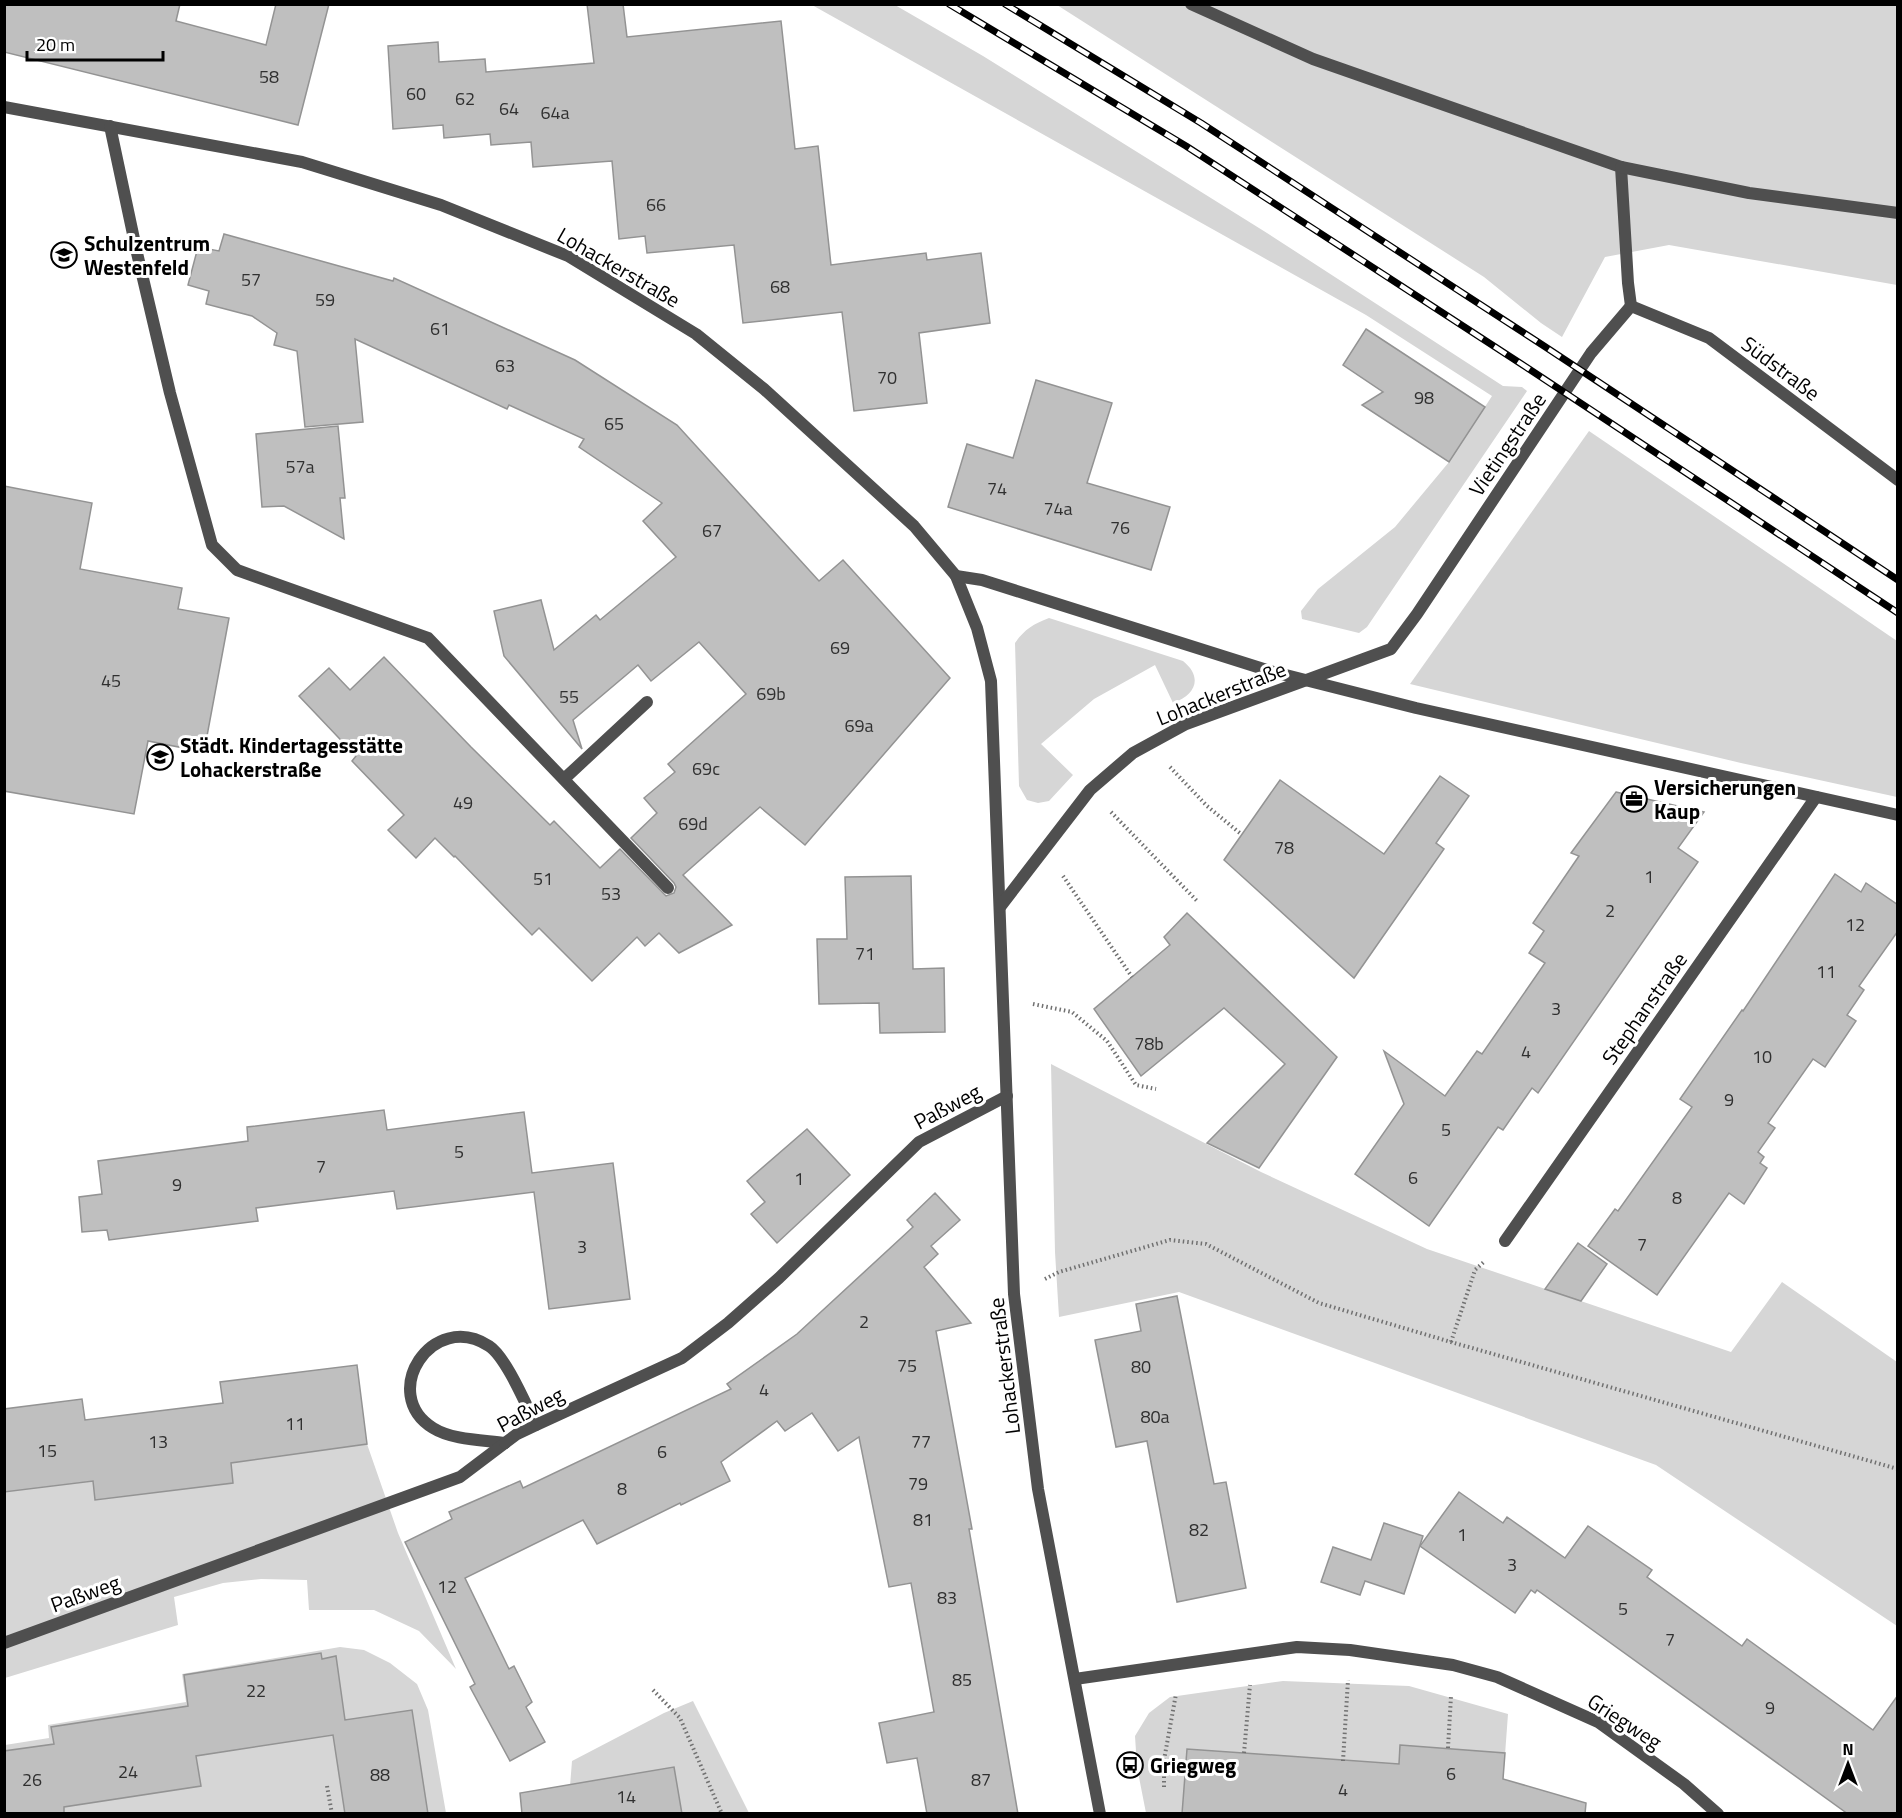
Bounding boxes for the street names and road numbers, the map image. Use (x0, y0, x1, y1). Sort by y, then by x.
street label: Lohackerstraße (552, 219, 686, 315)
street label: Südstraße (1735, 328, 1827, 408)
street label: Vietingstraße (1460, 386, 1554, 502)
street label: Lohackerstraße (1151, 652, 1291, 734)
street label: Stephanstraße (1593, 945, 1695, 1071)
street label: Paßweg (908, 1075, 986, 1137)
street label: Lohackerstraße (980, 1296, 1028, 1436)
street label: Paßweg (491, 1378, 569, 1440)
street label: Paßweg (46, 1566, 124, 1620)
street label: Griegweg (1581, 1685, 1669, 1757)

